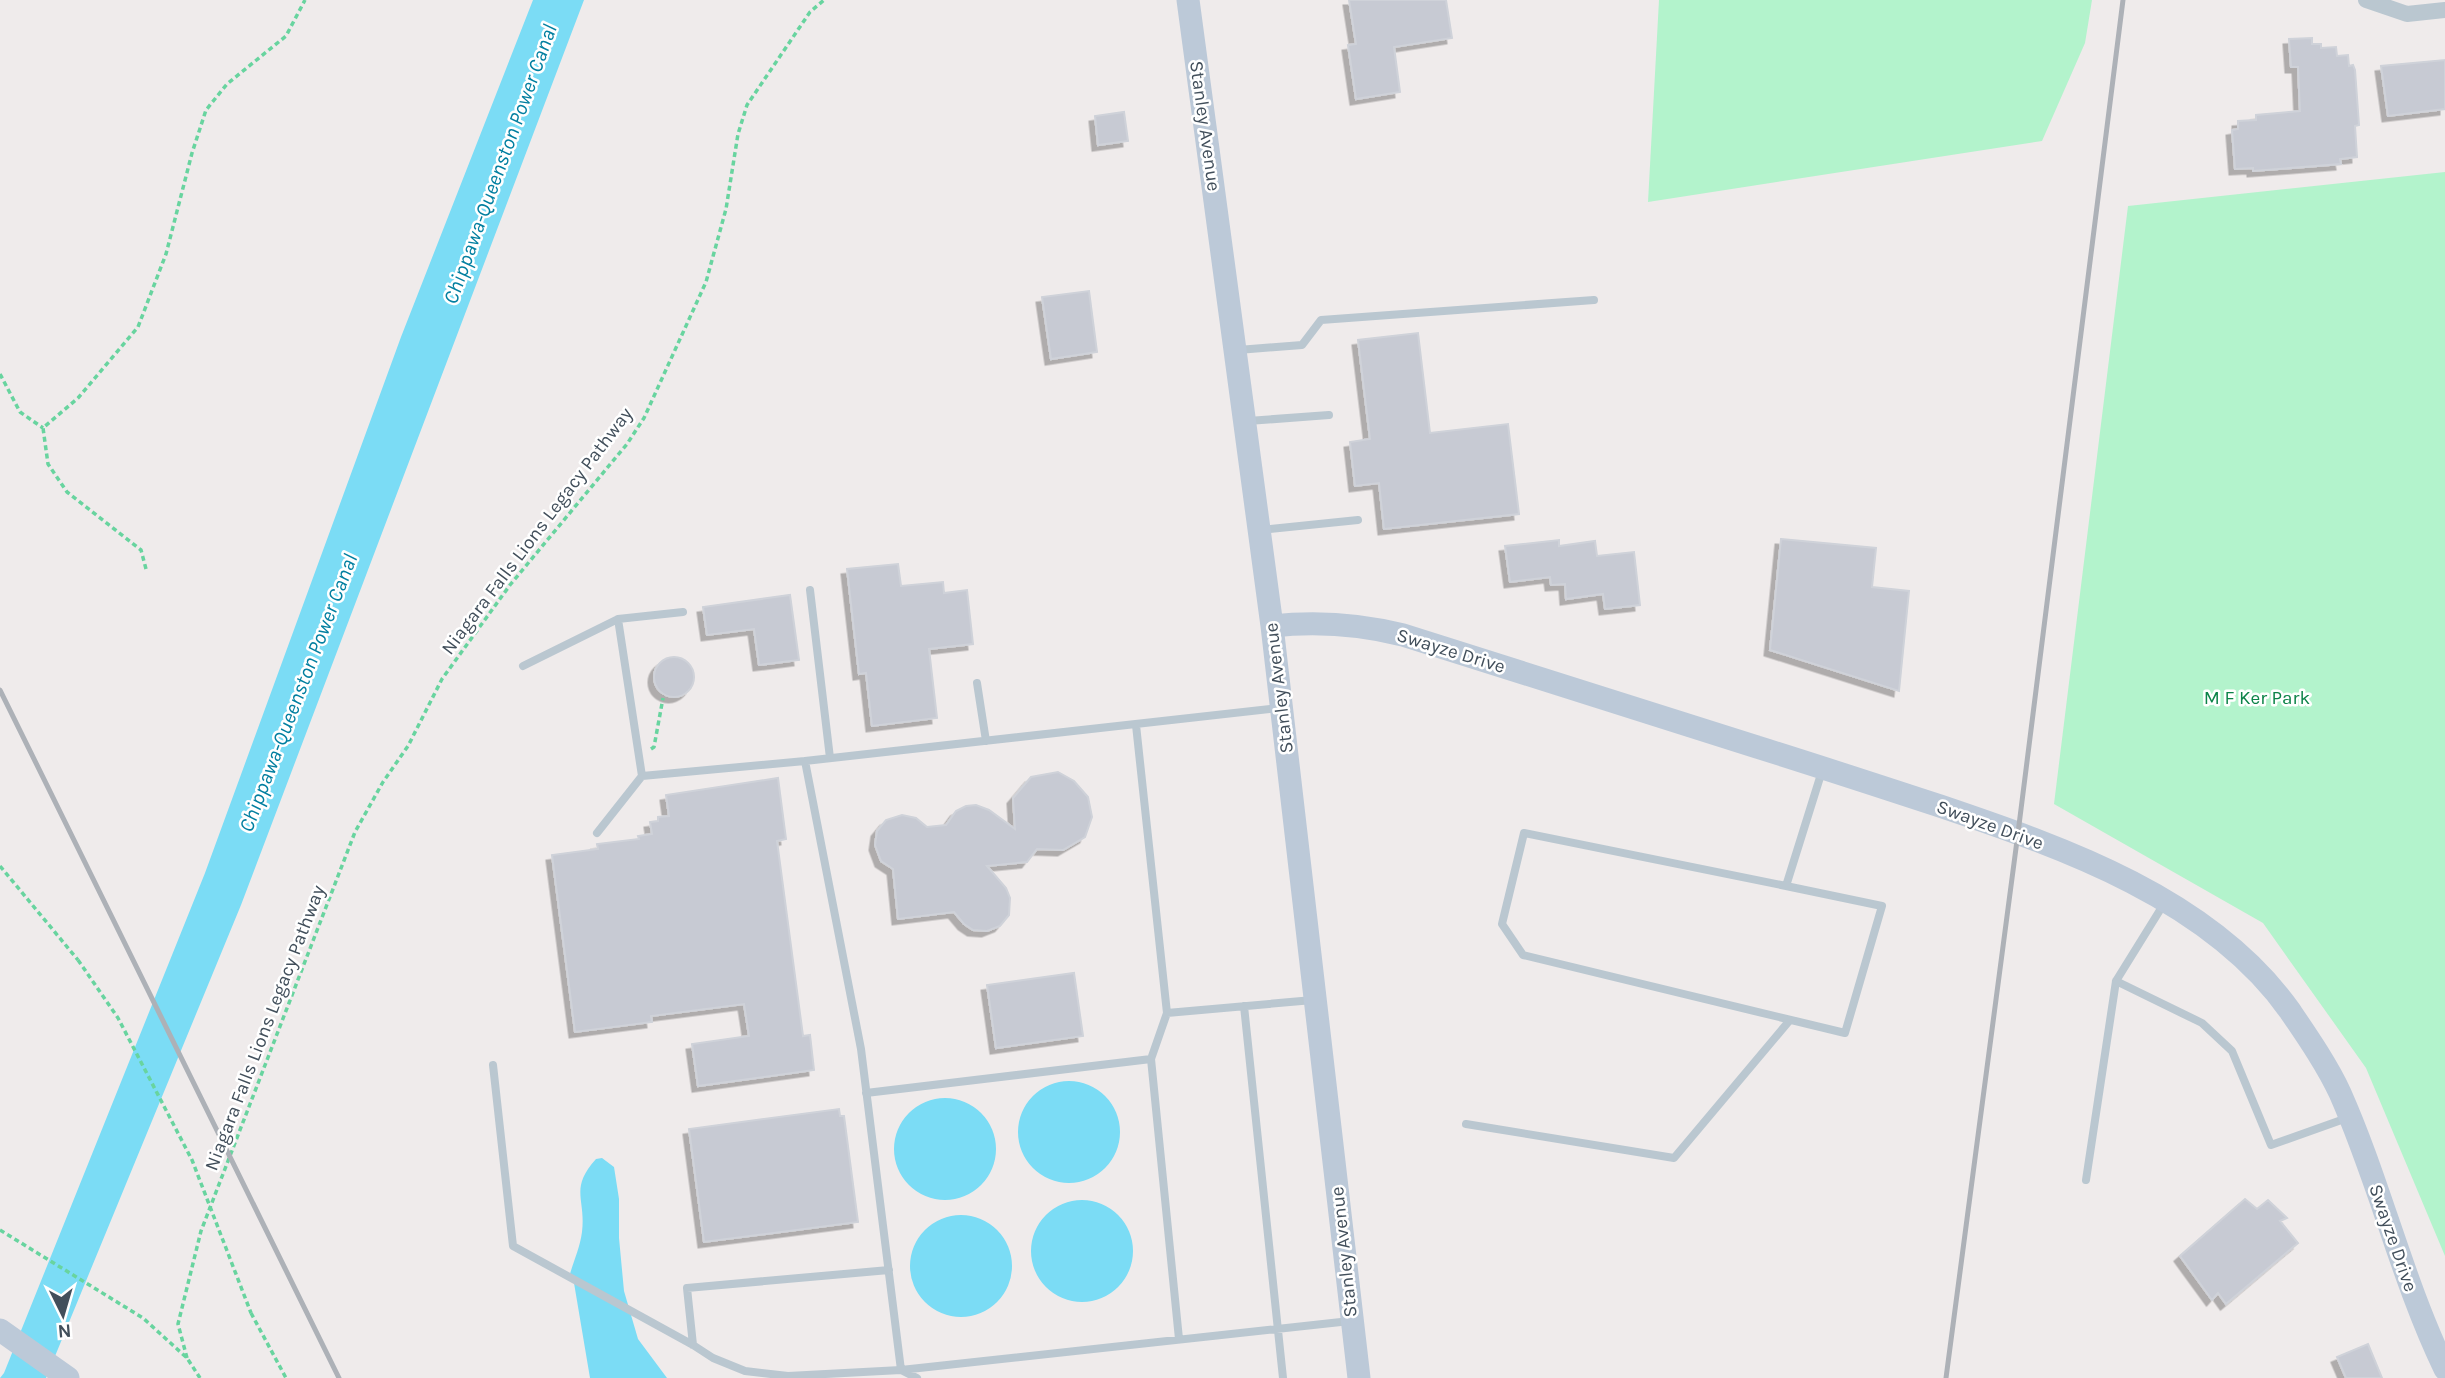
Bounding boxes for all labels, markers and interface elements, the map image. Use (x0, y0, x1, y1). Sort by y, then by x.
water label: Chippawa-Queenston Power Canal (438, 21, 562, 307)
street label: Stanley Avenue (1185, 59, 1225, 193)
street label: Niagara Falls Lions Legacy Pathway (437, 403, 637, 659)
water label: Chippawa-Queenston Power Canal (234, 551, 362, 835)
street label: Stanley Avenue (1260, 621, 1298, 755)
street label: Swayze Drive (1394, 624, 1508, 678)
park label: M F Ker Park (2204, 687, 2310, 709)
street label: Swayze Drive (1934, 795, 2046, 855)
street label: Niagara Falls Lions Legacy Pathway (200, 882, 330, 1174)
street label: Swayze Drive (2364, 1181, 2422, 1295)
street label: Stanley Avenue (1326, 1185, 1362, 1319)
north arrow (28, 1280, 98, 1350)
text: N (57, 1319, 72, 1342)

